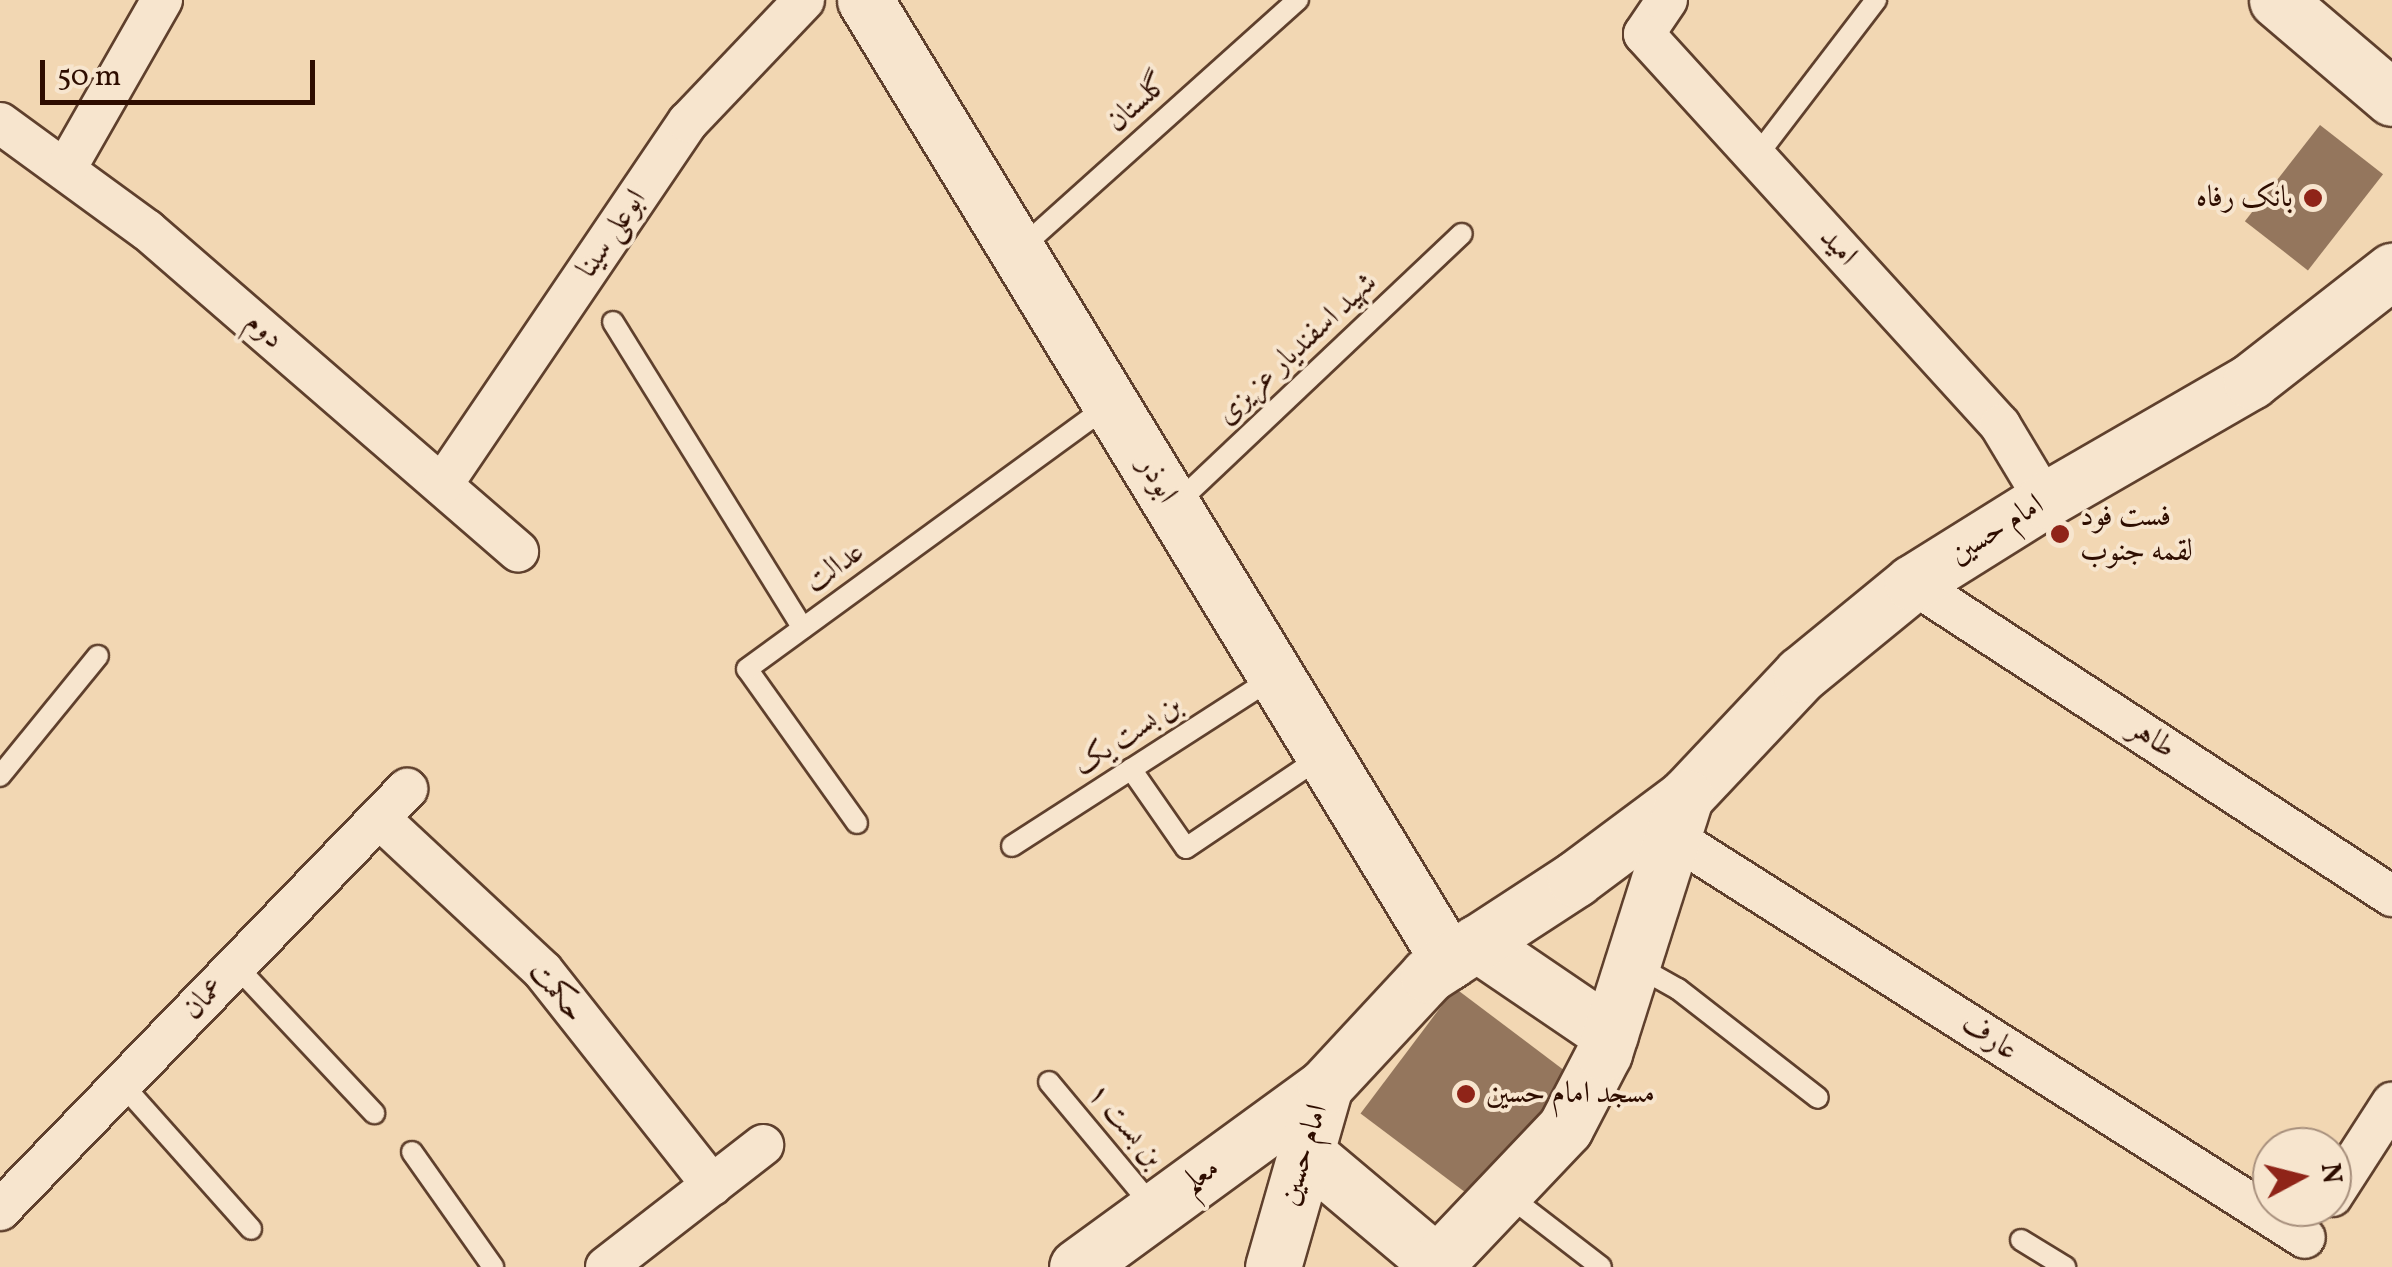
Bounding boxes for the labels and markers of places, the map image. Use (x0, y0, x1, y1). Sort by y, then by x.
place label: بانک رفاه (2196, 180, 2293, 216)
marker: بانک رفاه (2302, 187, 2324, 209)
place label: فست فود لقمه جنوب (2080, 499, 2193, 570)
marker: فست فود لقمه جنوب (2049, 523, 2071, 545)
place label: مسجد امام حسین (1486, 1076, 1655, 1112)
marker: مسجد امام حسین (1455, 1083, 1477, 1105)

